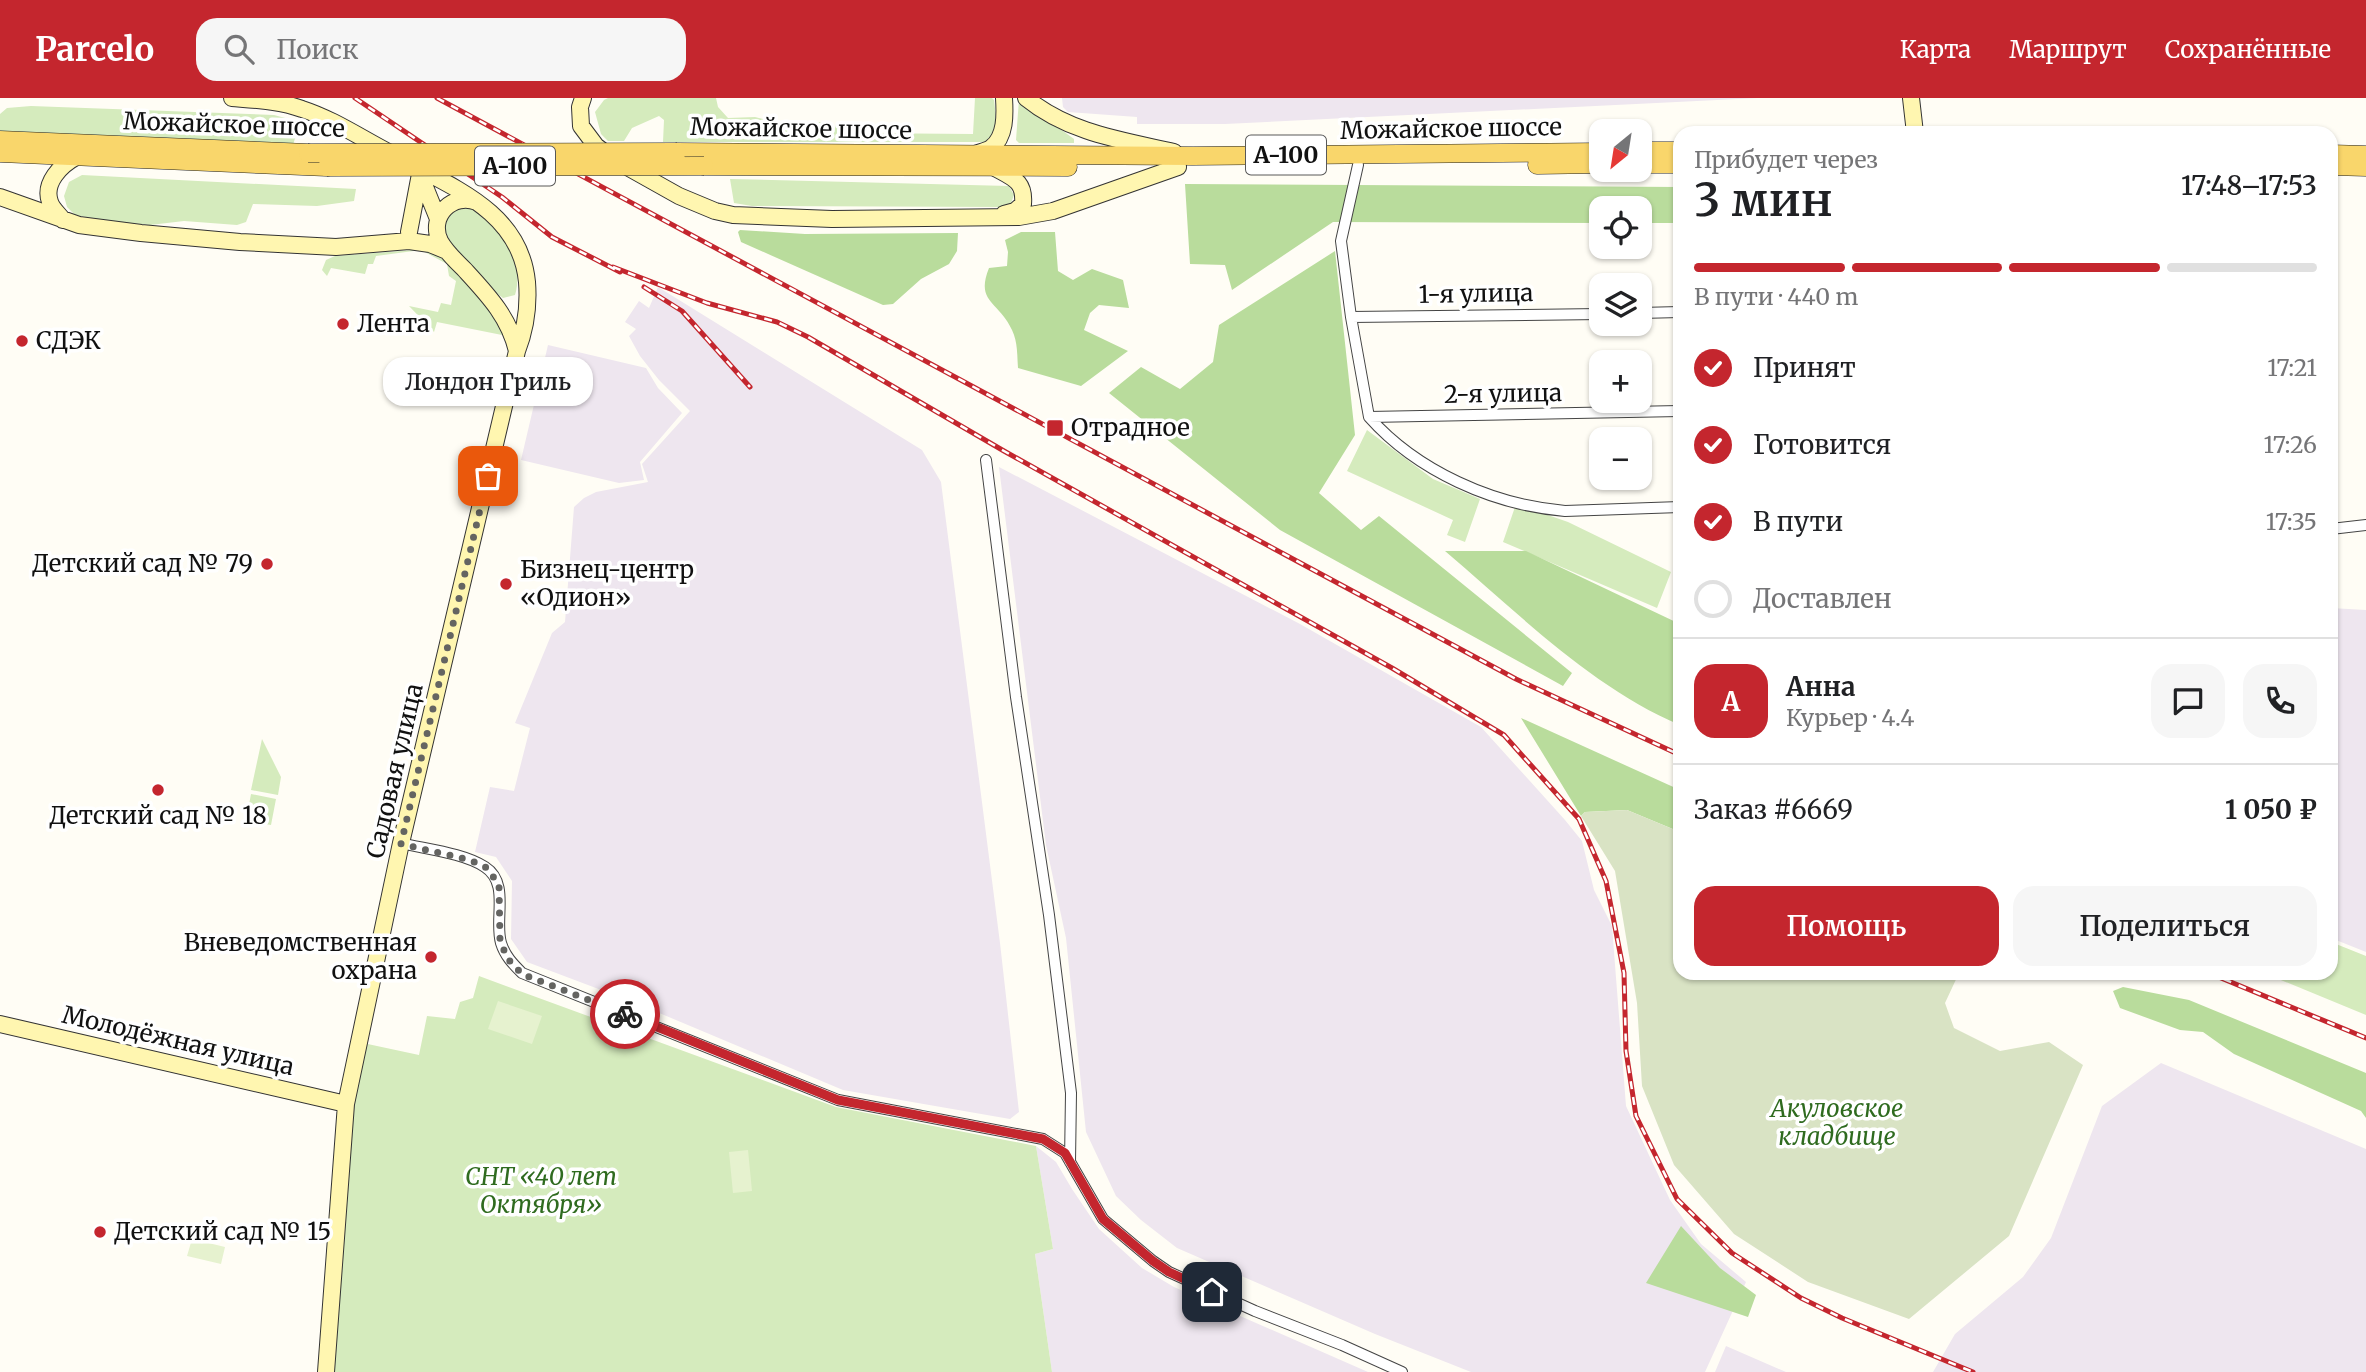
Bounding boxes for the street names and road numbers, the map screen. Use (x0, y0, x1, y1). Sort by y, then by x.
street label: Можайское шоссе (123, 105, 345, 144)
street label: Можайское шоссе (690, 111, 912, 146)
street label: Можайское шоссе (1340, 111, 1562, 146)
road number: А-100 (1246, 136, 1326, 174)
road number: А-100 (475, 146, 555, 186)
street label: 1-я улица (1418, 277, 1534, 310)
street label: 2-я улица (1444, 377, 1562, 410)
street label: Садовая улица (359, 680, 430, 861)
street label: Молодёжная улица (59, 999, 297, 1082)

